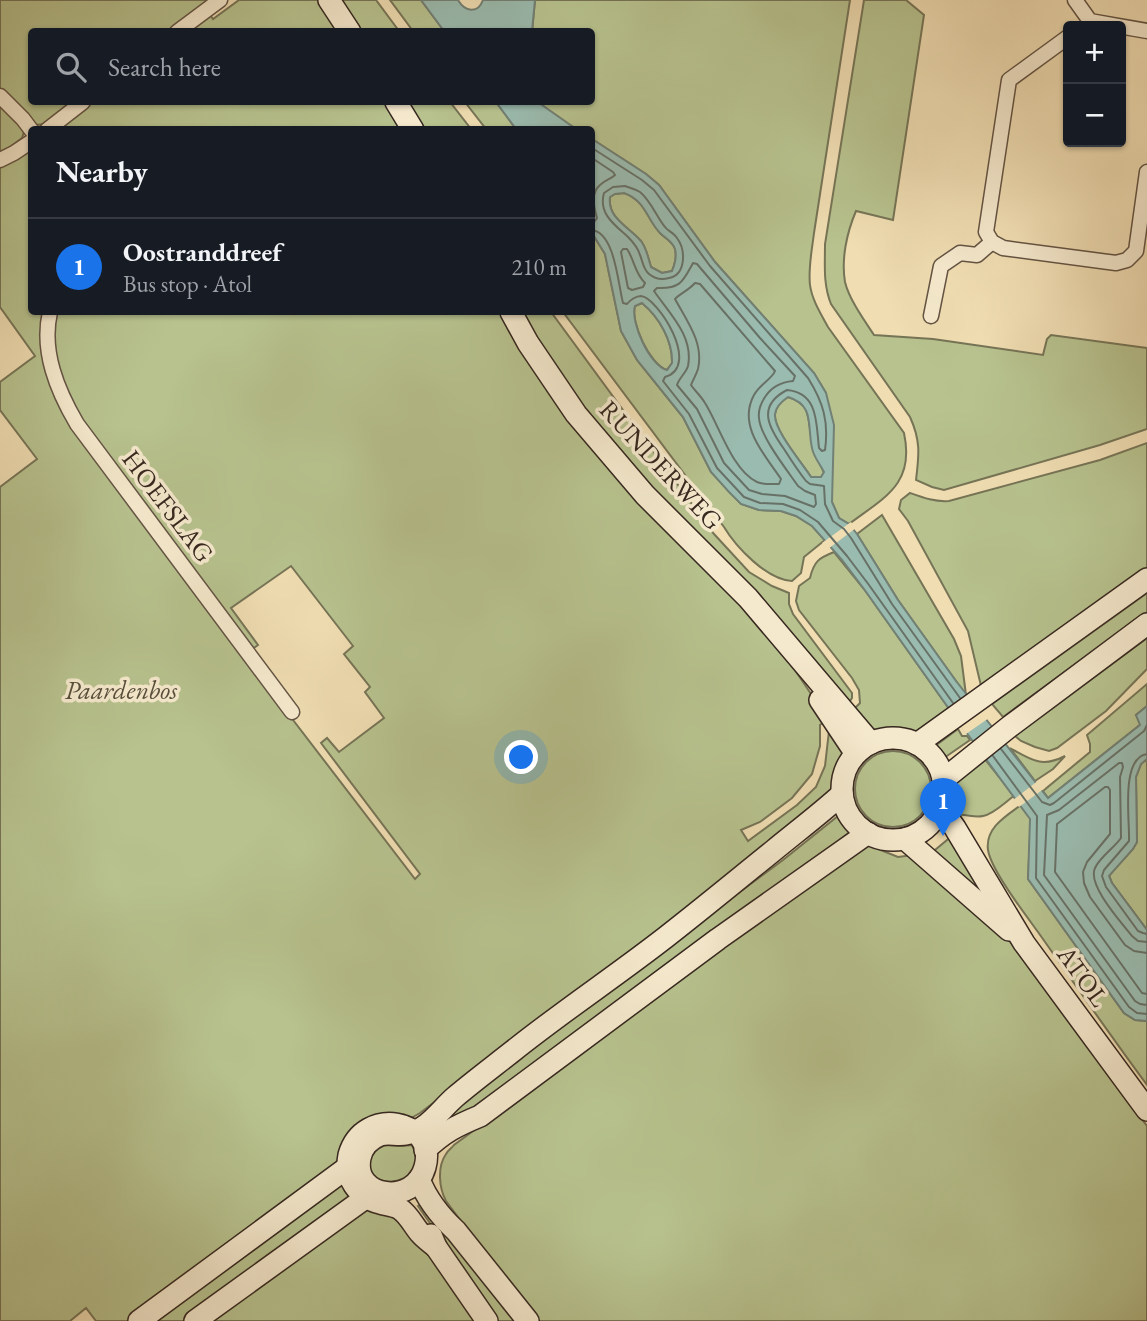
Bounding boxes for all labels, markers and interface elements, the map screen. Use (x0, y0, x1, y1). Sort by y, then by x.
map controls (1063, 21, 1126, 147)
button: + (1063, 21, 1126, 84)
search box (28, 28, 595, 105)
icon: search (52, 48, 90, 86)
text: Search here (108, 50, 221, 84)
button: − (1063, 84, 1126, 147)
text: Nearby (56, 152, 148, 191)
text: Oostranddreef (123, 235, 282, 269)
text: 1 (73, 252, 85, 282)
text: 210 m (511, 252, 567, 282)
text: Bus stop · Atol (123, 269, 252, 299)
street label: RUNDERWEG (592, 393, 730, 537)
street label: HOEFSLAG (115, 443, 221, 569)
park label: Paardenbos (65, 673, 178, 707)
your location (504, 740, 538, 774)
pin: 1 (920, 778, 966, 836)
street label: ATOL (1049, 938, 1117, 1013)

